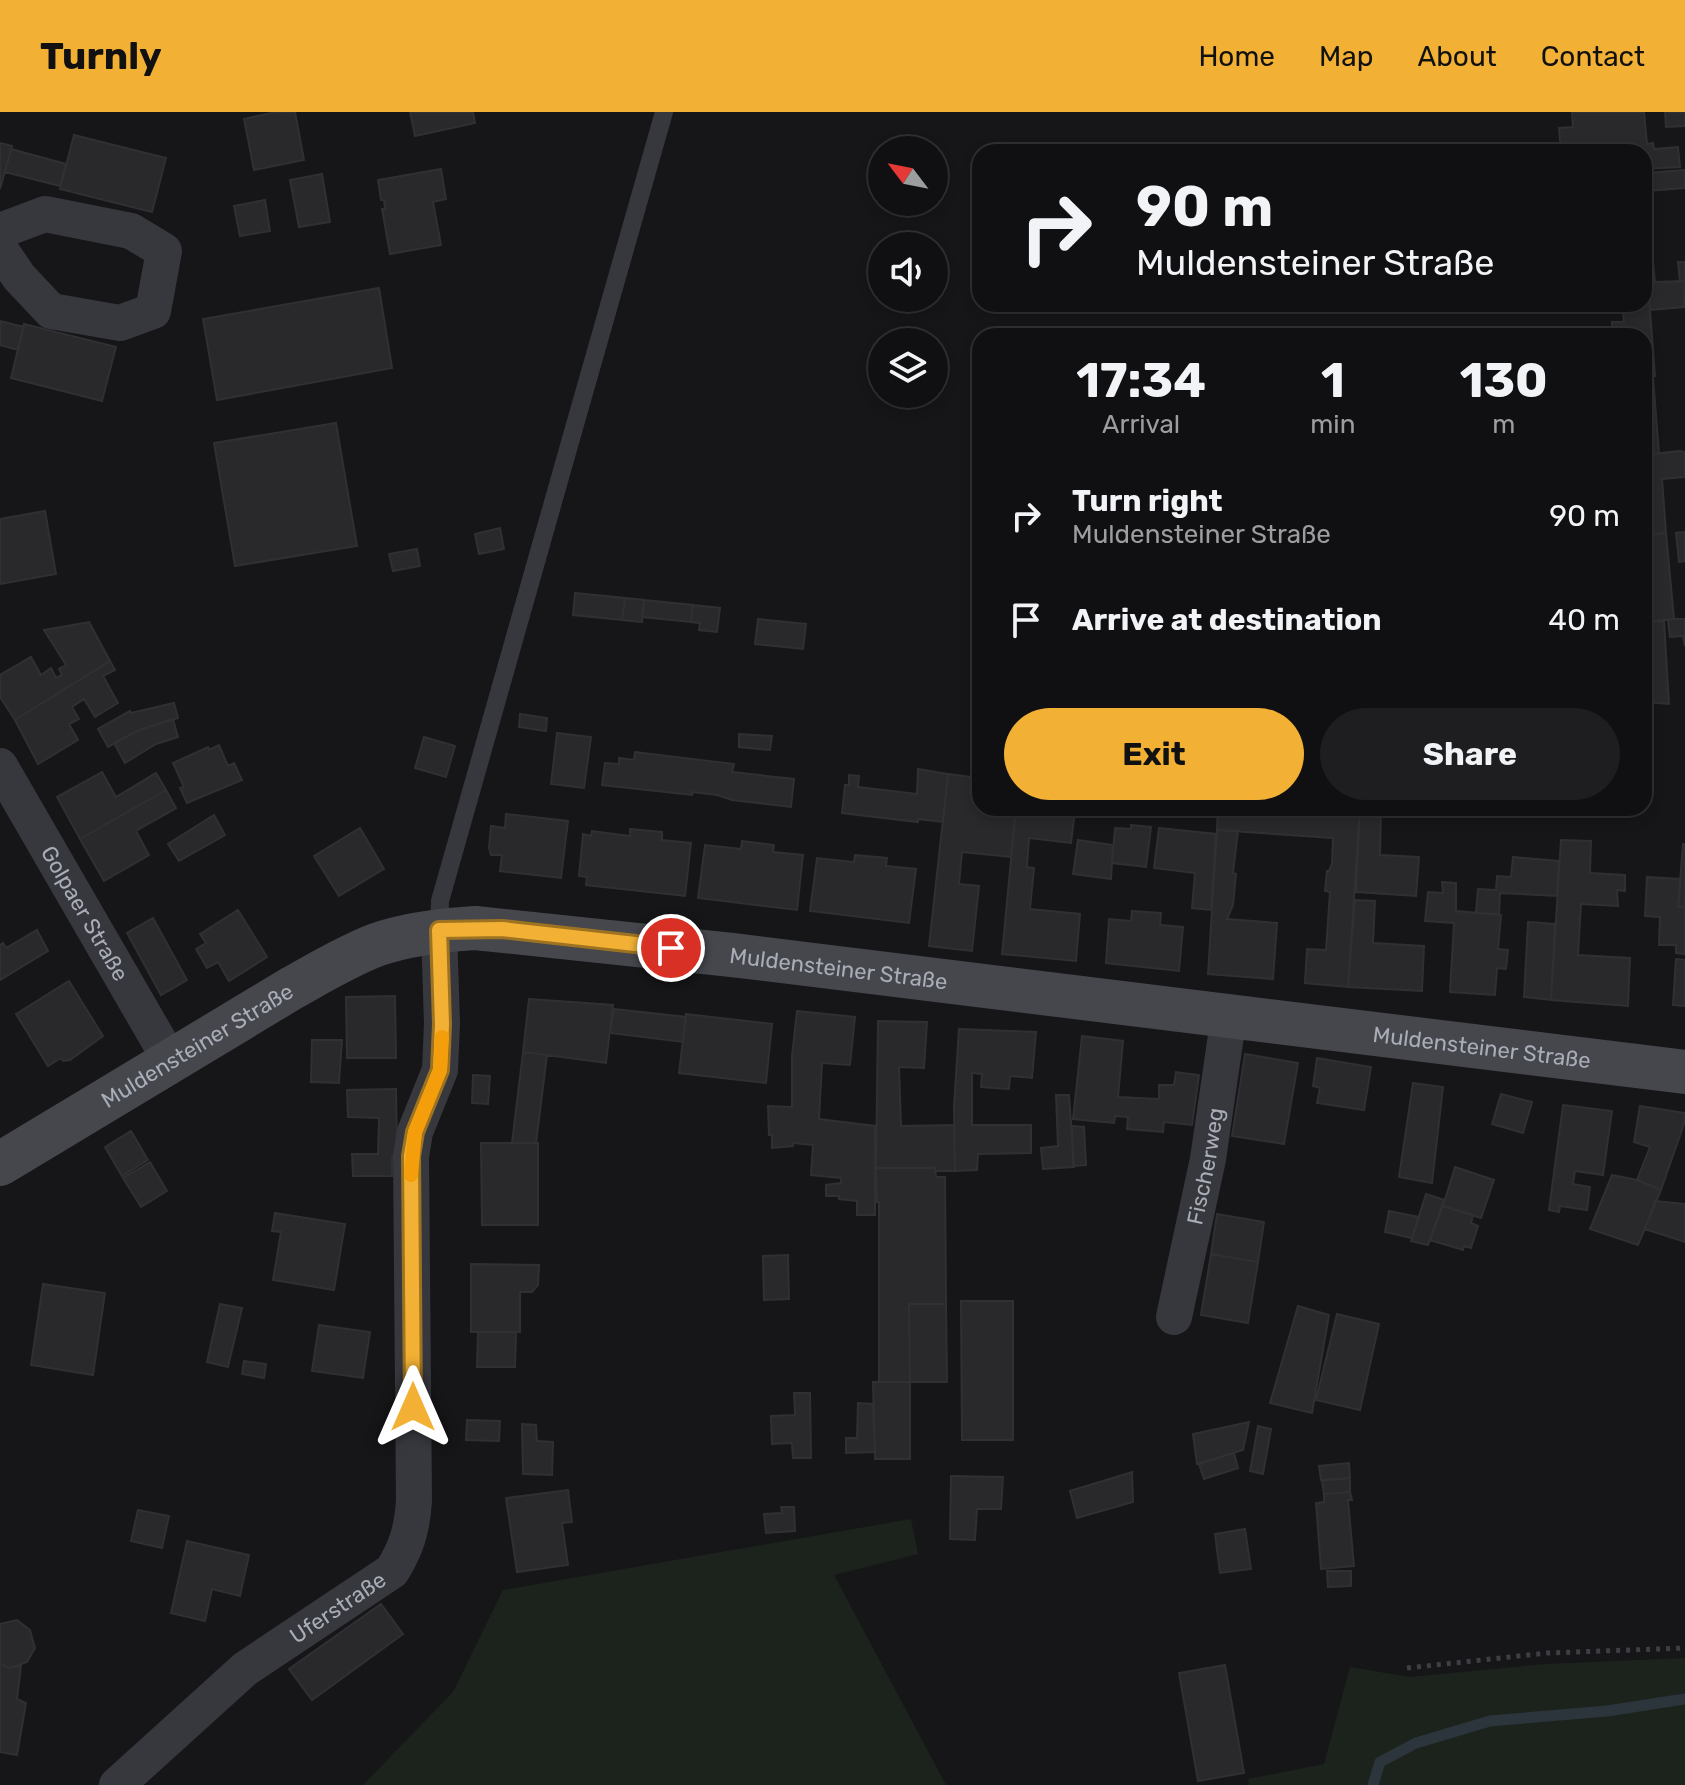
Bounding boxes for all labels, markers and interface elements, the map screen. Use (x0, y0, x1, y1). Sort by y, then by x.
text: Turnly (40, 33, 162, 79)
text: Home (1198, 40, 1275, 73)
text: Map (1319, 40, 1373, 73)
text: About (1417, 40, 1497, 73)
text: Contact (1541, 40, 1645, 73)
north arrow (868, 136, 948, 216)
map controls (868, 136, 948, 408)
text: 90 m (1136, 174, 1273, 240)
icon: right (1004, 176, 1108, 280)
button: sound (868, 232, 948, 312)
text: Muldensteiner Straße (1136, 241, 1494, 284)
button: layers (868, 328, 948, 408)
text: 17:34 (1076, 352, 1206, 409)
text: 1 (1321, 352, 1345, 409)
text: 130 (1460, 352, 1548, 409)
text: Arrival (1102, 409, 1180, 440)
text: min (1310, 409, 1355, 440)
text: m (1492, 409, 1515, 440)
text: Turn right (1072, 483, 1223, 519)
icon: right (1004, 494, 1048, 538)
text: 90 m (1549, 498, 1620, 534)
text: Muldensteiner Straße (1072, 519, 1331, 550)
icon: arrive (1004, 598, 1048, 642)
text: Arrive at destination (1072, 602, 1382, 638)
text: 40 m (1548, 602, 1620, 638)
button: Exit (1004, 708, 1304, 800)
button: Share (1320, 708, 1620, 800)
street label: Golpaer Straße (35, 841, 134, 986)
pin (637, 914, 705, 982)
icon: arrive (649, 926, 693, 970)
street label: Muldensteiner Straße (728, 942, 949, 995)
street label: Muldensteiner Straße (96, 978, 298, 1114)
street label: Muldensteiner Straße (1371, 1021, 1592, 1074)
street label: Fischerweg (1181, 1106, 1229, 1227)
position arrow (371, 1365, 455, 1449)
street label: Uferstraße (285, 1566, 391, 1649)

